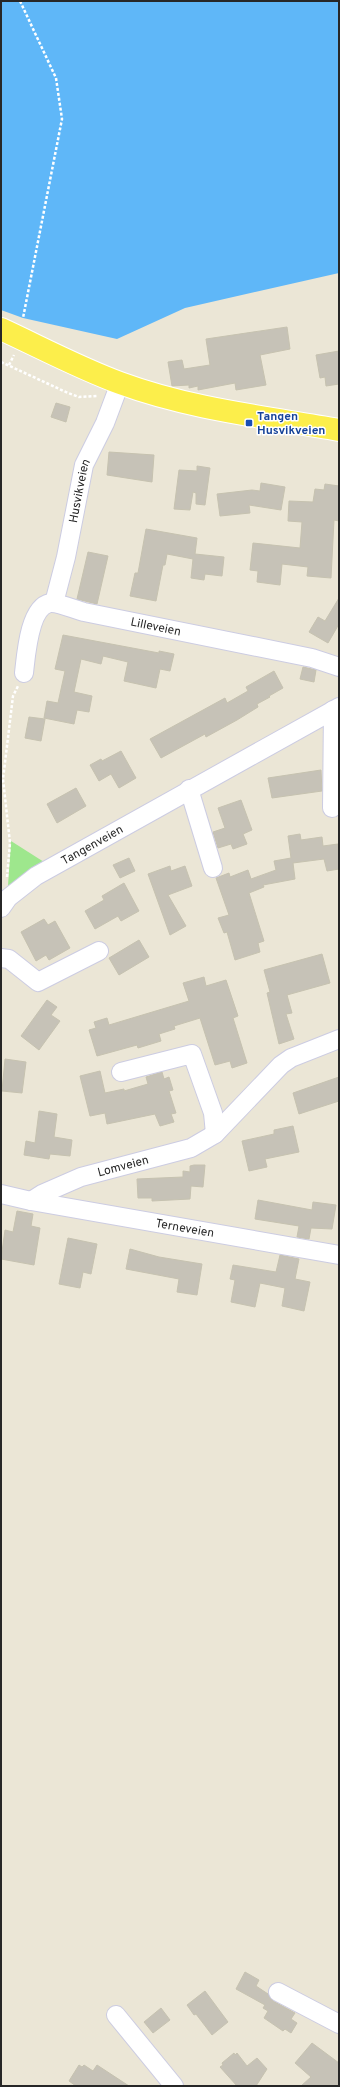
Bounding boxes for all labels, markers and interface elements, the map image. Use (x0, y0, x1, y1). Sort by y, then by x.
place label: Tangen Husvikveien (257, 409, 325, 439)
marker: Tangen Husvikveien (244, 418, 254, 428)
street label: Husvikveien (66, 456, 95, 524)
street label: Lilleveien (129, 615, 182, 640)
street label: Tangenveien (59, 822, 126, 869)
street label: Lomveien (96, 1152, 151, 1181)
street label: Terneveien (154, 1216, 215, 1242)

